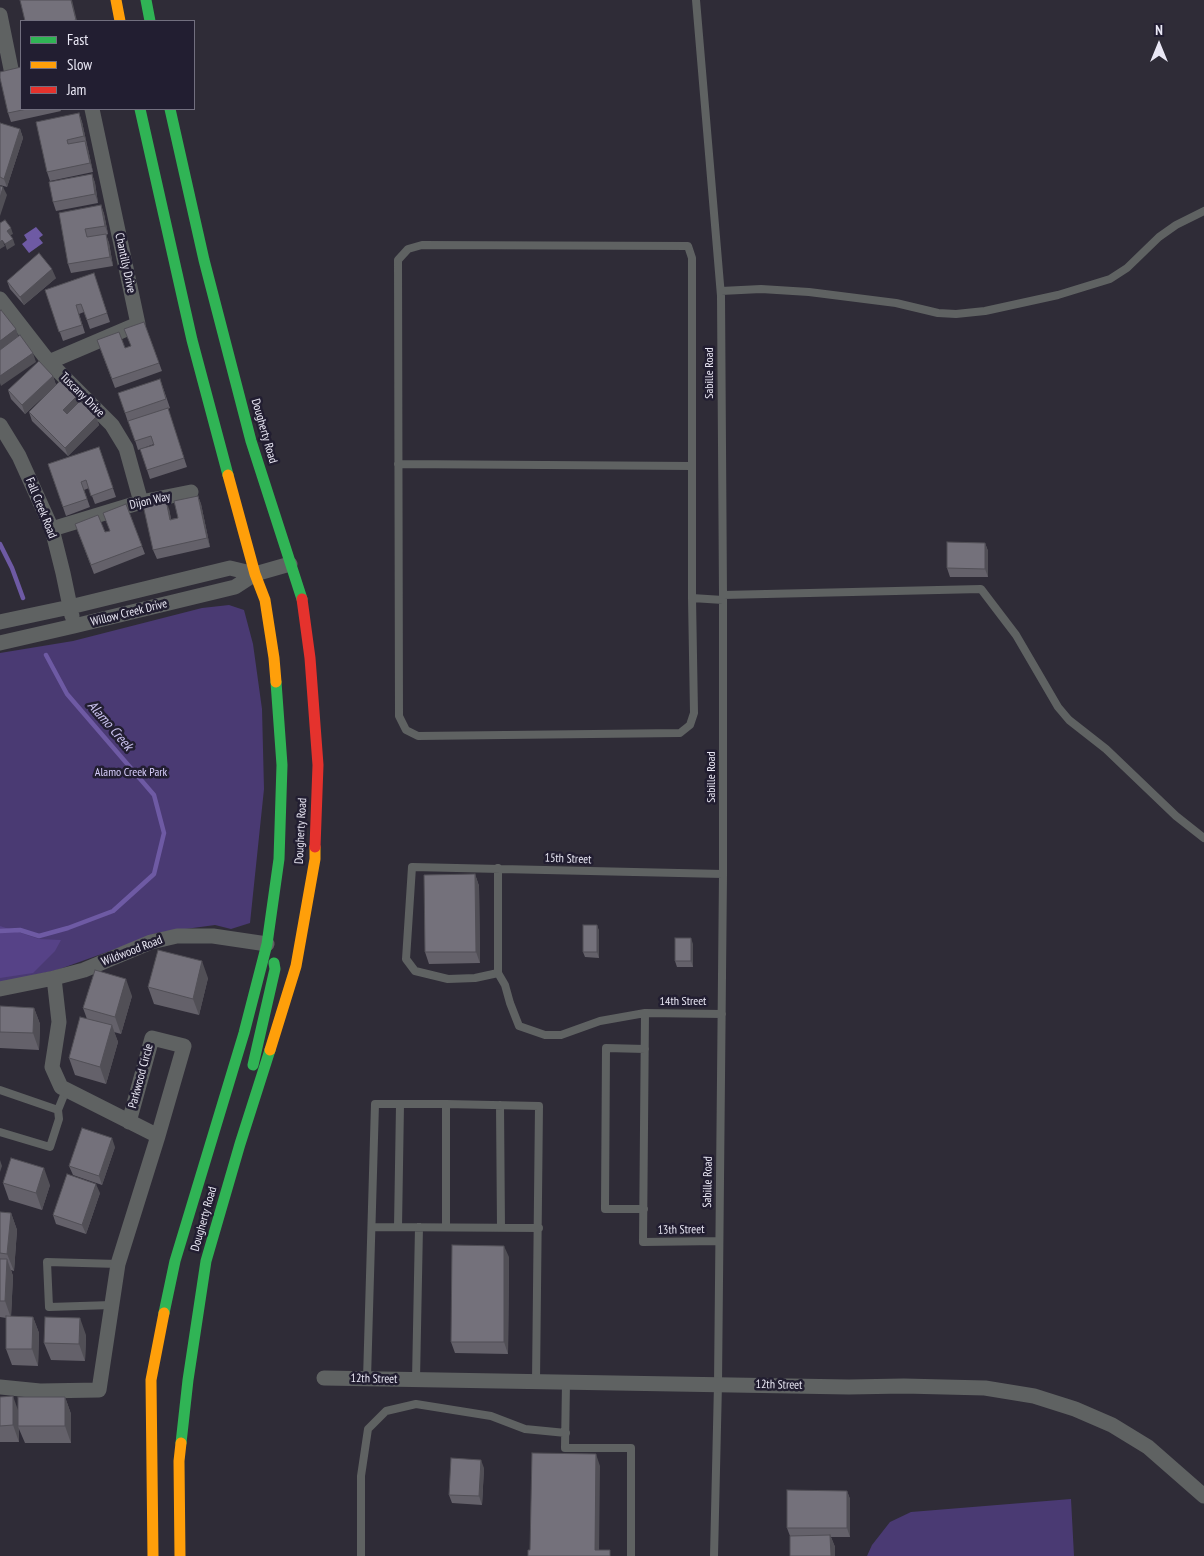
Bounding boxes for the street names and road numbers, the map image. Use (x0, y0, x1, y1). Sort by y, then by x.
street label: Chantilly Drive (112, 232, 138, 294)
street label: Sabille Road (703, 347, 717, 399)
street label: Tuscany Drive (57, 370, 107, 420)
street label: Dougherty Road (248, 397, 280, 465)
street label: Fall Creek Road (22, 476, 60, 540)
street label: Dijon Way (128, 489, 172, 513)
street label: Willow Creek Drive (89, 597, 169, 629)
street label: Sabille Road (705, 751, 719, 803)
street label: Dougherty Road (292, 797, 310, 865)
street label: 15th Street (544, 851, 592, 867)
street label: Wildwood Road (99, 933, 165, 969)
street label: 14th Street (660, 995, 706, 1009)
street label: Parkwood Circle (125, 1042, 157, 1110)
street label: Sabille Road (700, 1156, 716, 1208)
street label: Dougherty Road (188, 1185, 220, 1253)
street label: 13th Street (657, 1222, 705, 1238)
street label: 12th Street (350, 1371, 398, 1387)
street label: 12th Street (755, 1377, 803, 1393)

